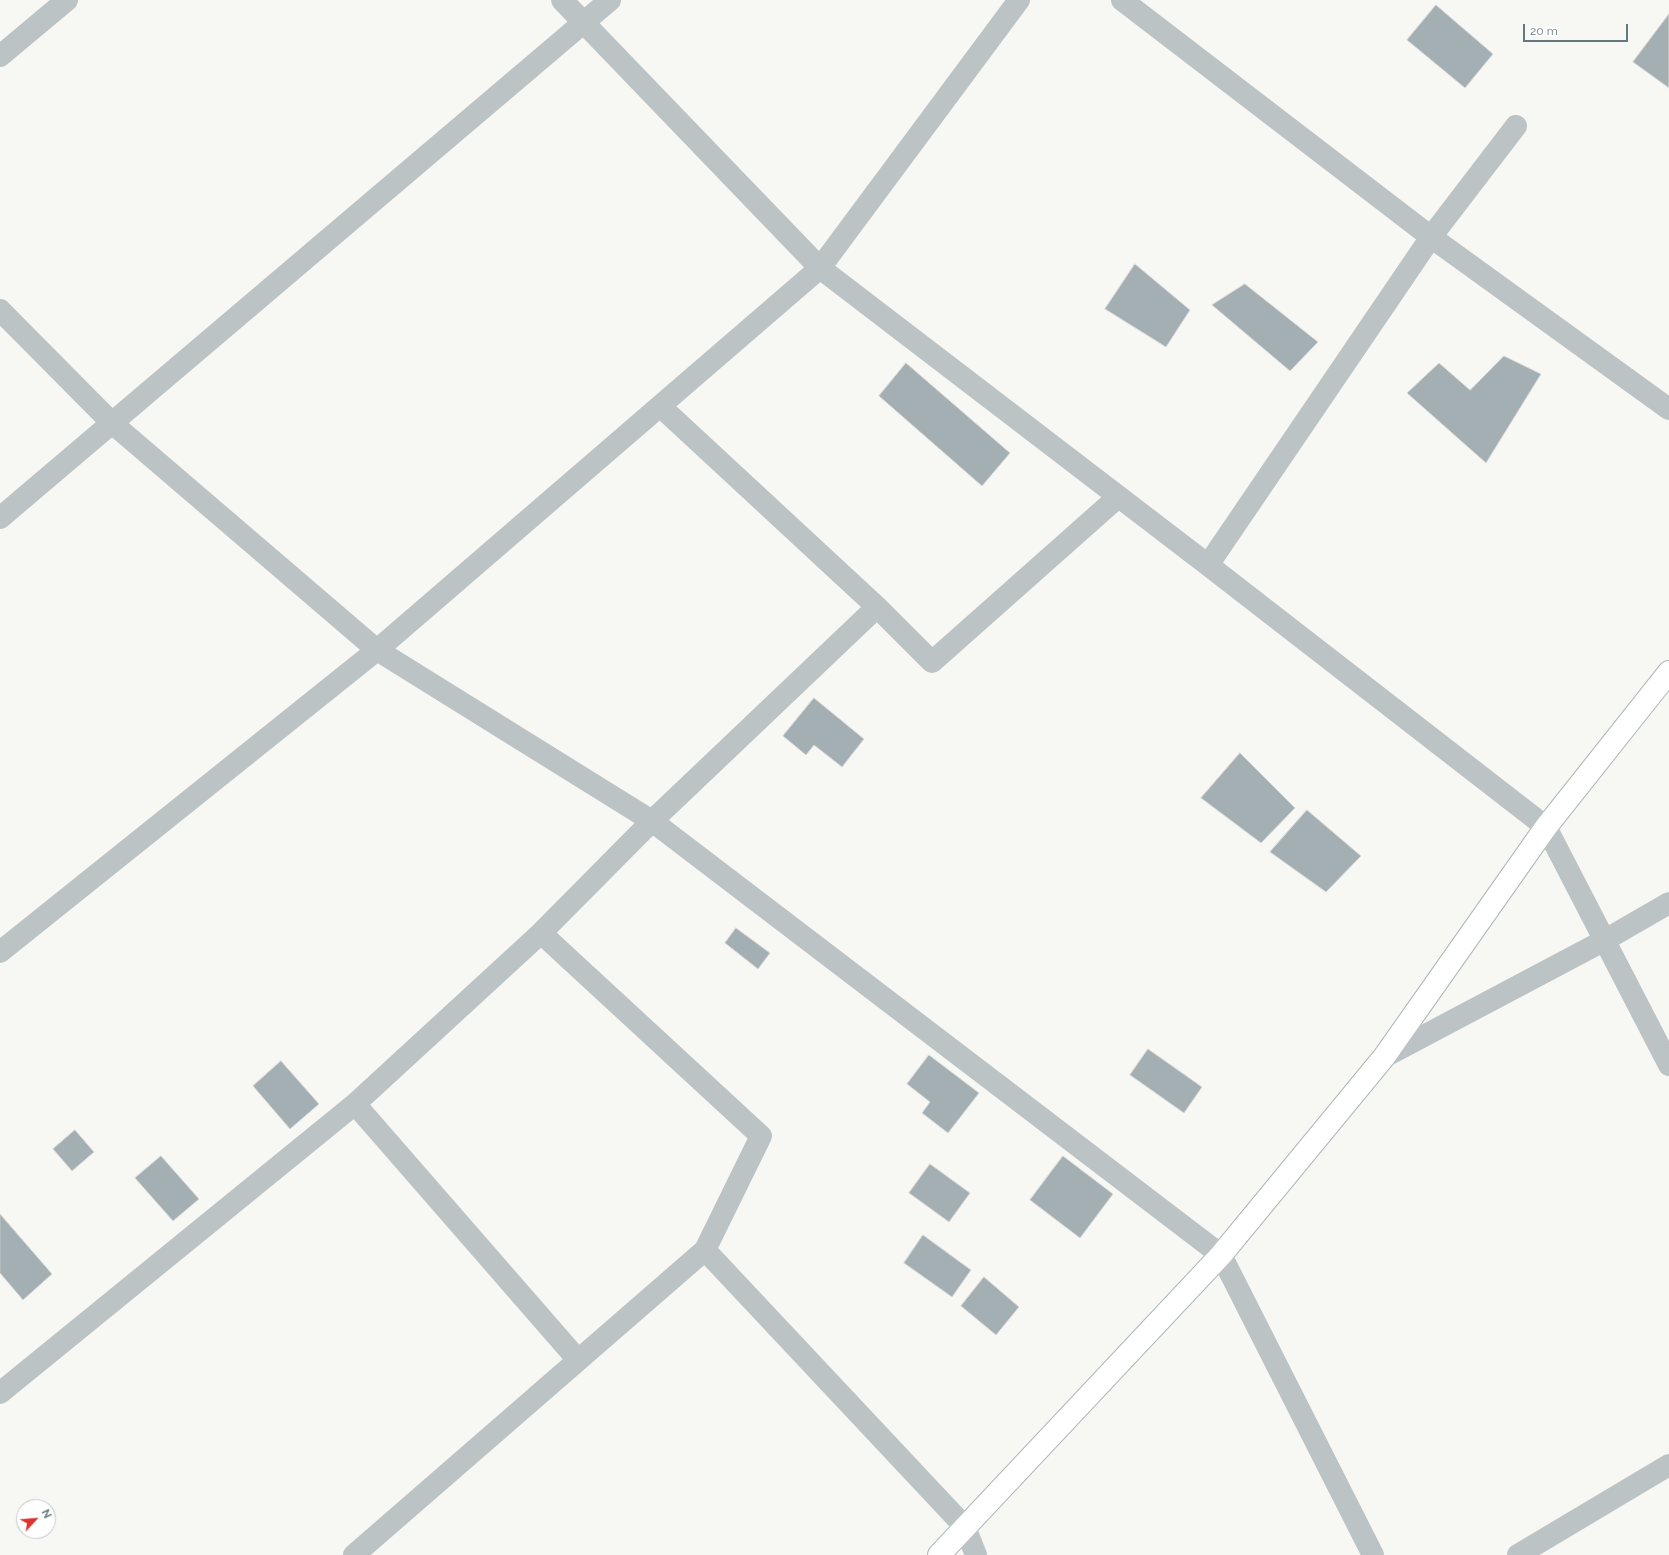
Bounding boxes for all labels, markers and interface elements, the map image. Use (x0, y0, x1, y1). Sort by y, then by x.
scale bar (1525, 16, 1630, 42)
text: 20 m (1530, 24, 1558, 38)
north arrow (16, 1499, 56, 1539)
text: N (39, 1507, 54, 1521)

